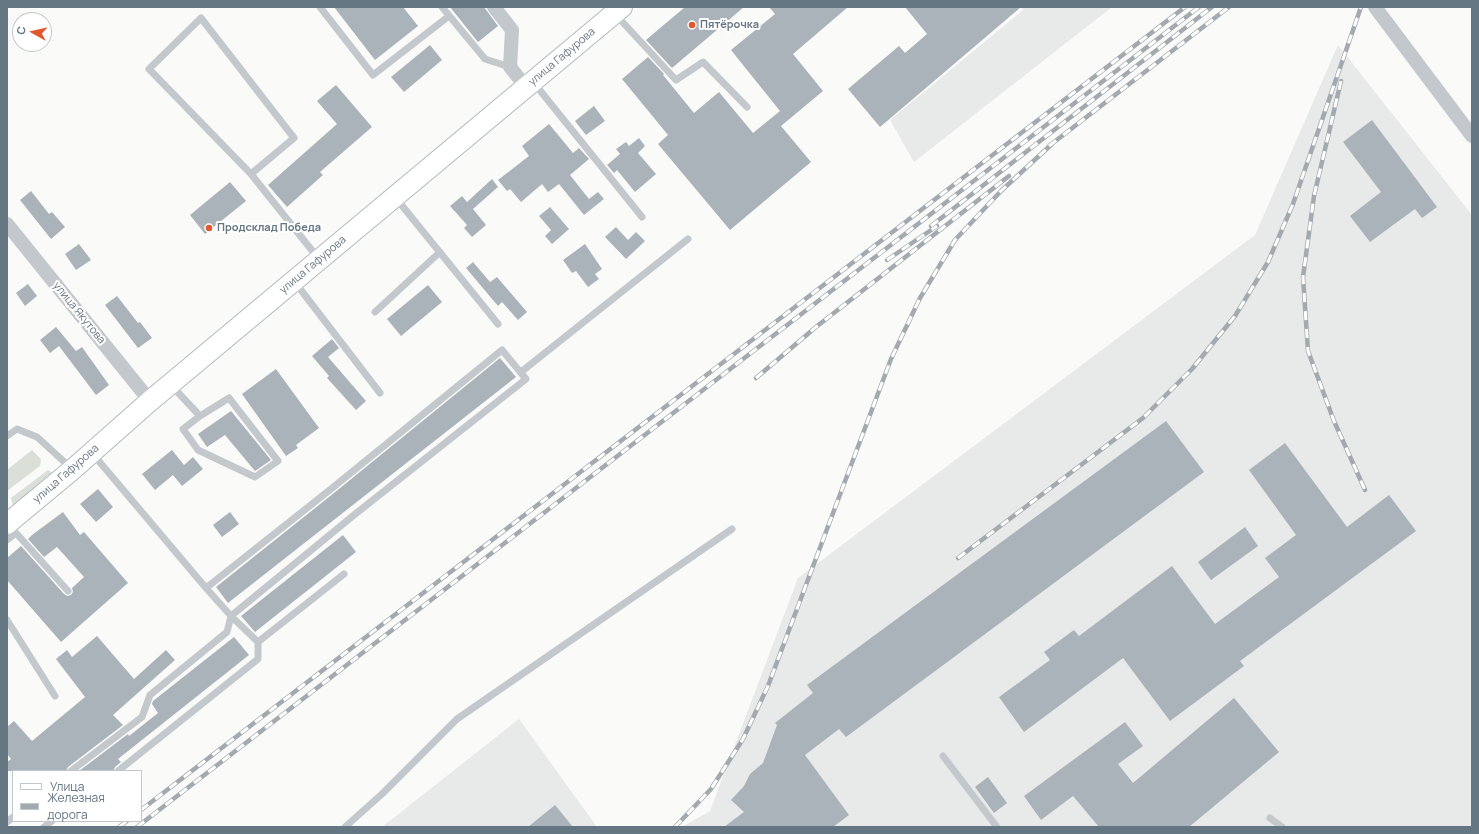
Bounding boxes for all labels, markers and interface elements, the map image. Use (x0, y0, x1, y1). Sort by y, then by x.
north arrow (12, 12, 52, 52)
place label: Пятёрочка (700, 18, 759, 32)
marker: Пятёрочка (687, 20, 697, 30)
text: С (13, 25, 29, 35)
street label: улица Гафурова (526, 25, 598, 89)
place label: Продсклад Победа (217, 221, 321, 235)
marker: Продсклад Победа (204, 223, 214, 233)
street label: улица Гафурова (277, 233, 349, 297)
street label: улица Якутова (50, 280, 108, 346)
street label: улица Гафурова (30, 442, 102, 506)
legend (12, 770, 142, 822)
text: Улица (50, 778, 84, 795)
text: Железная дорога (47, 789, 105, 823)

